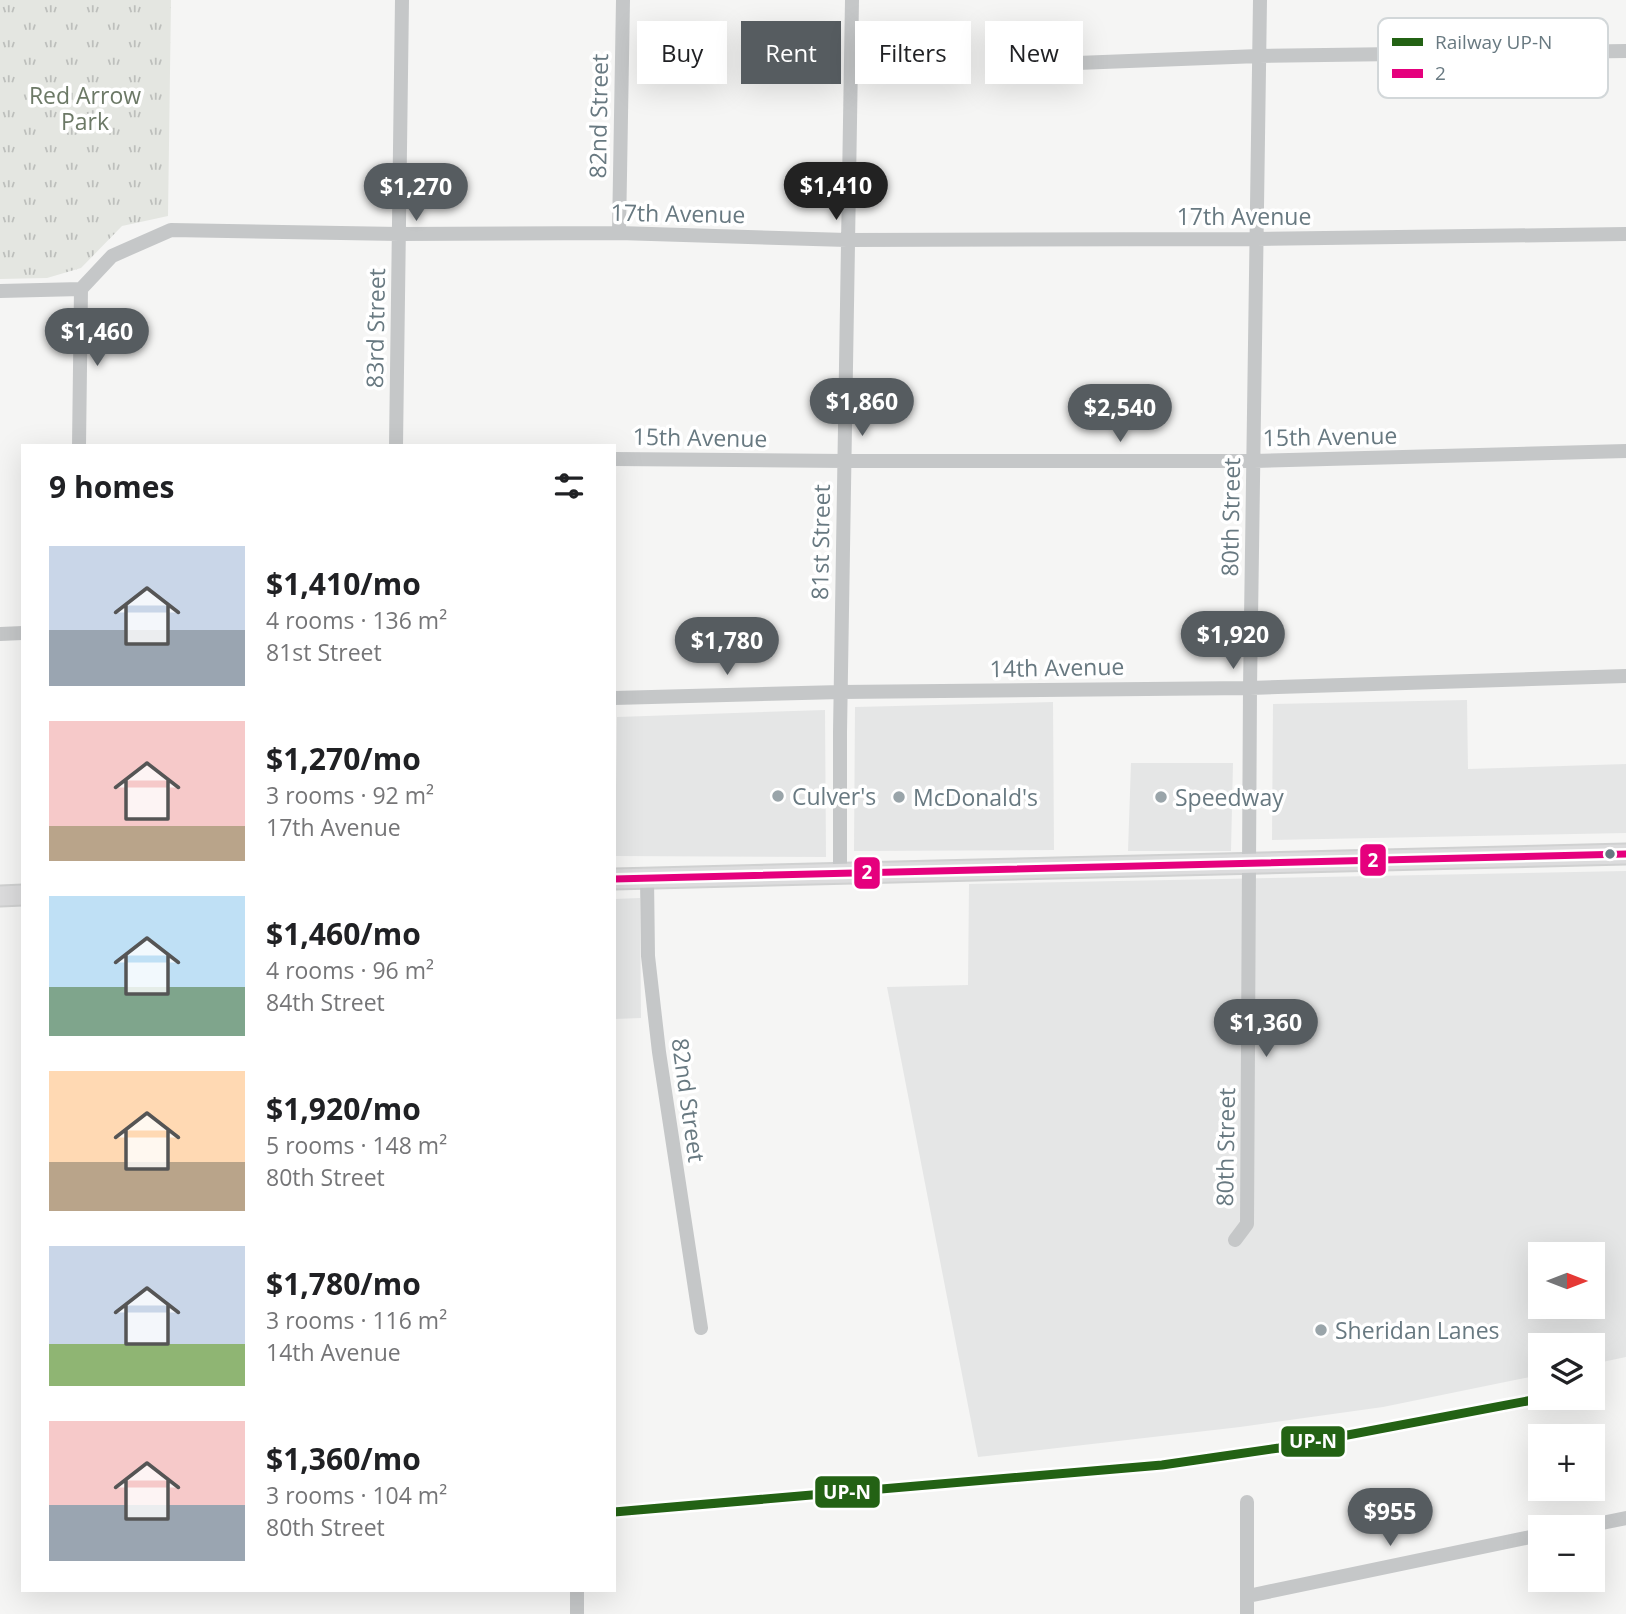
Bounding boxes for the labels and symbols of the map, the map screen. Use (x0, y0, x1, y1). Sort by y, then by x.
legend (1378, 18, 1608, 98)
text: Railway UP-N (1435, 29, 1552, 55)
street label: 82nd Street (581, 53, 615, 179)
text: 2 (1435, 60, 1446, 86)
park label: Red Arrow Park (29, 79, 141, 137)
pin: $1,410 (779, 162, 893, 222)
pin: $1,270 (359, 164, 473, 223)
street label: 17th Avenue (610, 196, 746, 230)
street label: 17th Avenue (1177, 200, 1311, 232)
street label: 83rd Street (358, 268, 392, 388)
pin: $1,460 (40, 308, 154, 368)
pin: $1,860 (805, 378, 919, 438)
pin: $2,540 (1063, 384, 1177, 444)
street label: 15th Avenue (1262, 419, 1398, 453)
street label: 15th Avenue (632, 420, 768, 454)
street label: 80th Street (1213, 457, 1247, 577)
street label: 81st Street (803, 484, 837, 600)
pin: $1,920 (1176, 612, 1290, 671)
pin: $1,780 (670, 618, 784, 677)
street label: 14th Avenue (989, 650, 1125, 684)
place label: Culver's (792, 780, 876, 812)
place label: McDonald's (913, 781, 1038, 813)
place label: Speedway (1175, 781, 1284, 813)
marker: Culver's (770, 788, 786, 804)
marker: McDonald's (891, 789, 907, 805)
marker: Speedway (1153, 789, 1169, 805)
line badge: 2 (1359, 843, 1387, 877)
text: 2 (1368, 847, 1379, 873)
unlabelled marker (1603, 847, 1617, 861)
line badge: 2 (853, 856, 881, 890)
text: 2 (862, 859, 873, 885)
pin: $1,360 (1209, 1000, 1323, 1059)
street label: 82nd Street (664, 1036, 714, 1164)
street label: 80th Street (1208, 1087, 1242, 1207)
north arrow (1528, 1242, 1605, 1320)
place label: Sheridan Lanes (1335, 1314, 1500, 1346)
marker: Sheridan Lanes (1313, 1322, 1329, 1338)
line badge: UP-N (1280, 1425, 1346, 1458)
text: UP-N (1289, 1428, 1337, 1454)
line badge: UP-N (814, 1475, 881, 1509)
text: UP-N (823, 1479, 871, 1505)
pin: $955 (1349, 1488, 1431, 1548)

